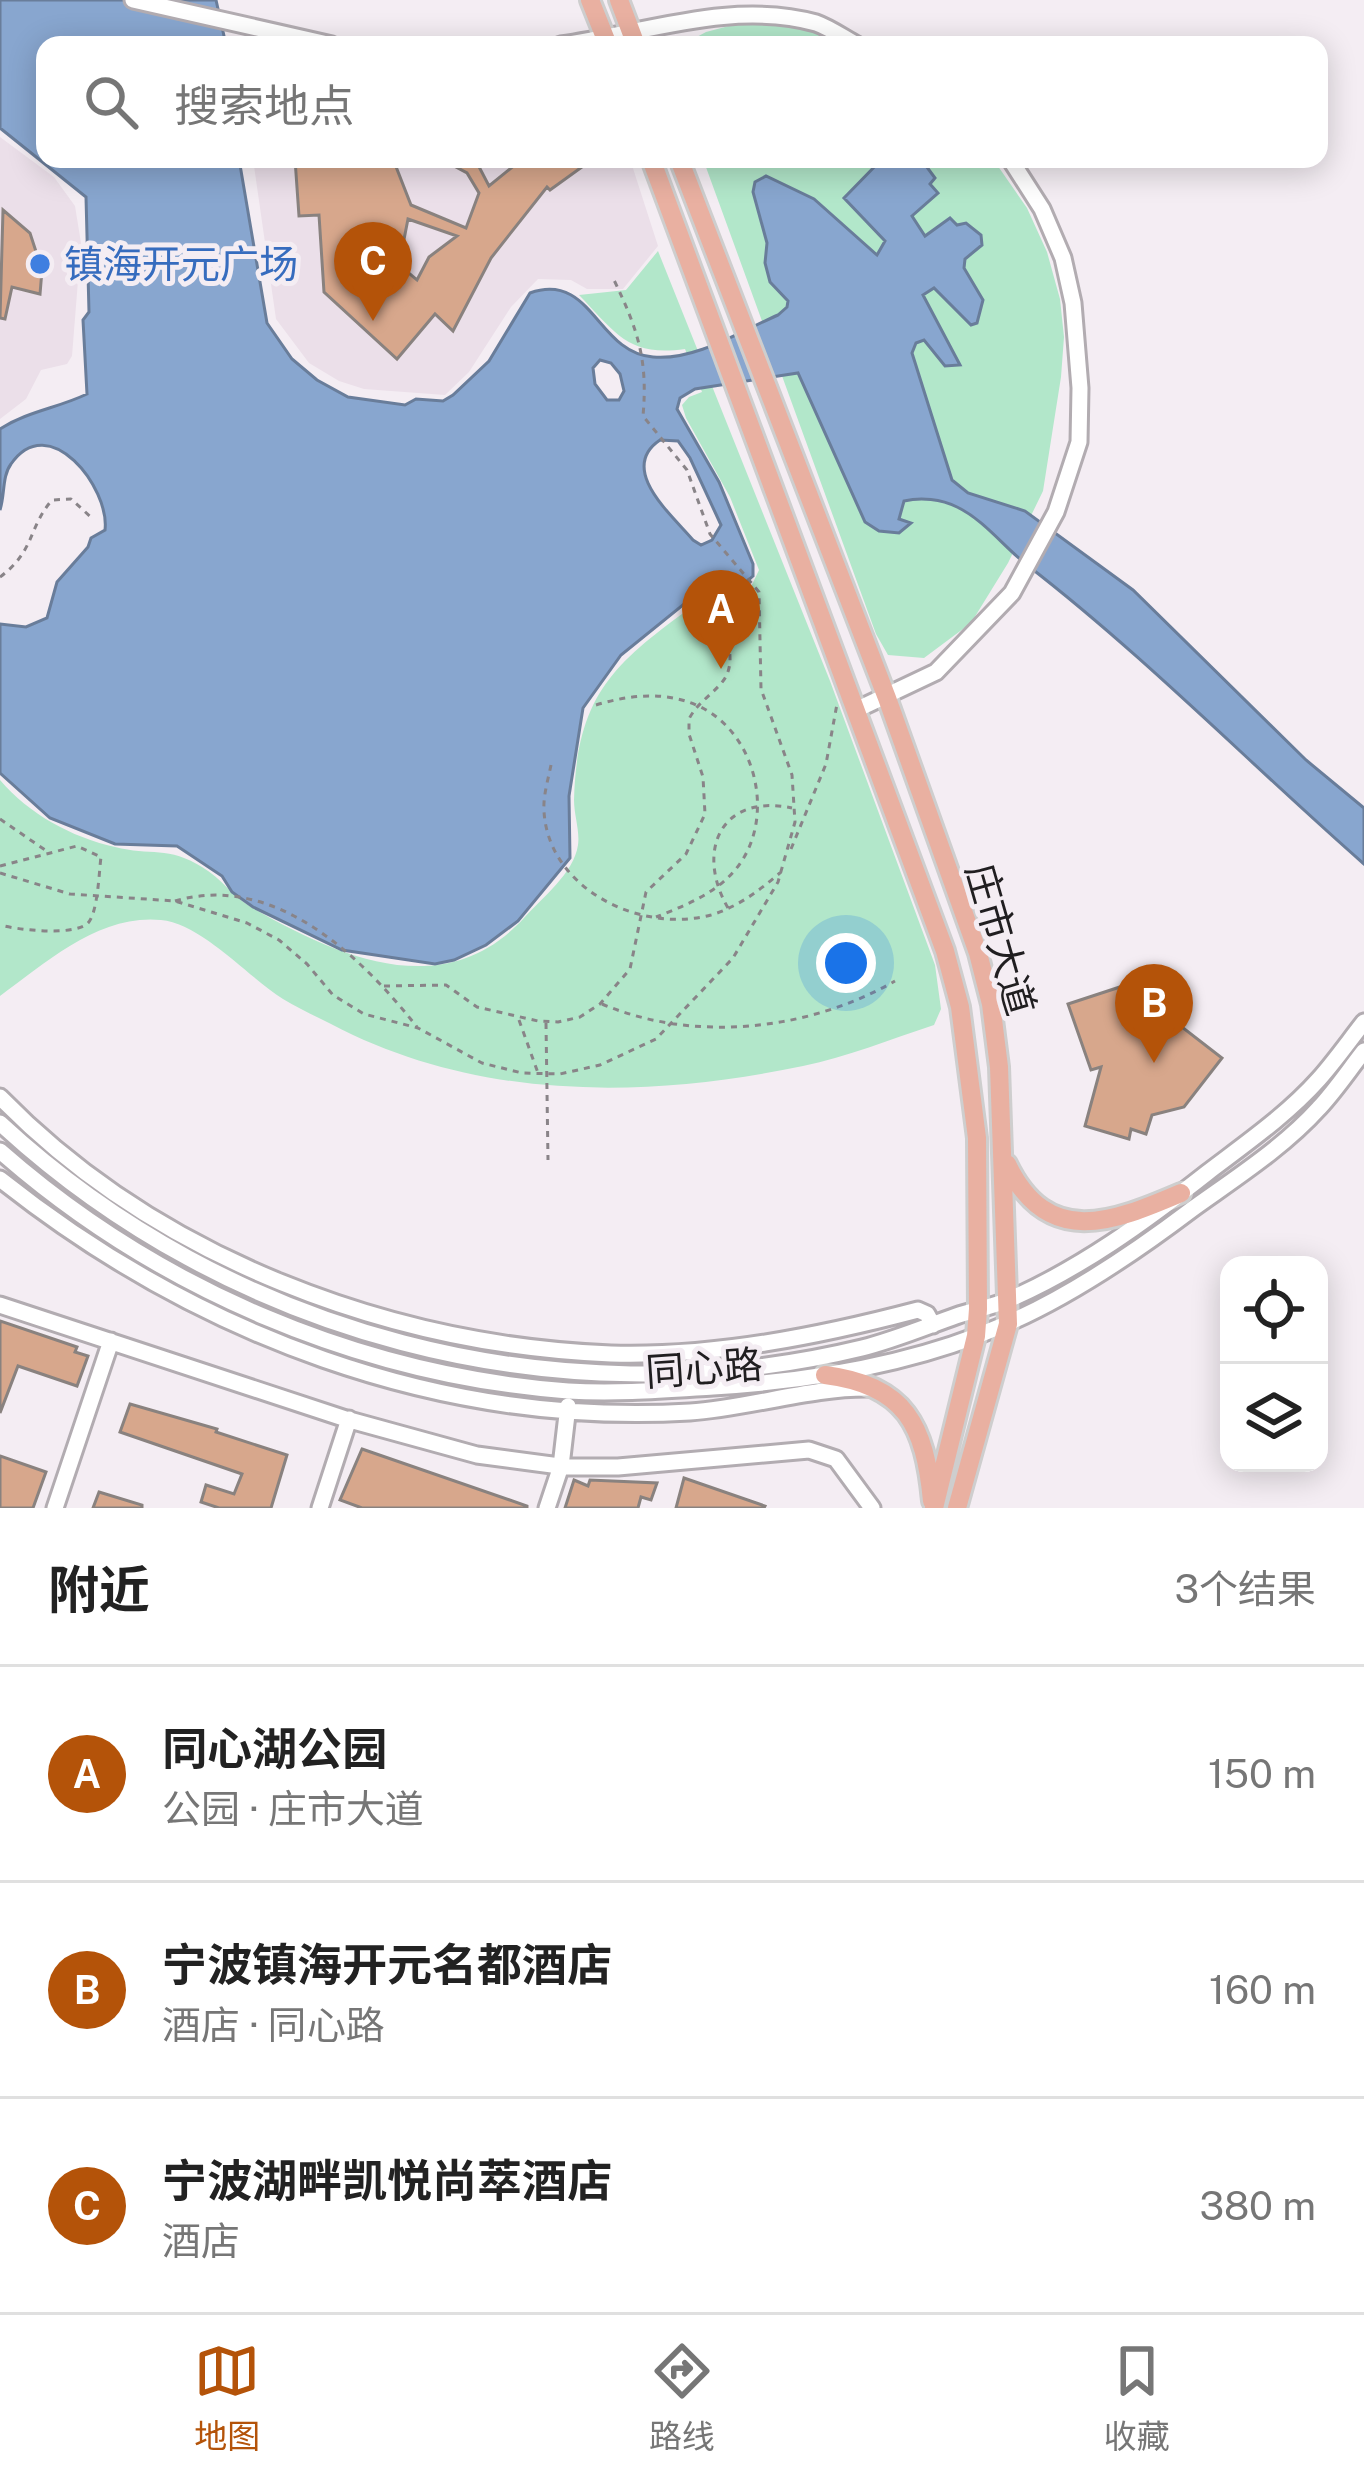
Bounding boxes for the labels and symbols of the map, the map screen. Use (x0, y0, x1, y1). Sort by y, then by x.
pin: C (334, 222, 412, 321)
place label: 镇海开元广场 (64, 241, 298, 287)
marker: 镇海开元广场 (27, 251, 53, 277)
pin: A (682, 570, 760, 669)
street label: 庄市大道 (957, 858, 1045, 1020)
your location (816, 933, 876, 993)
pin: B (1115, 964, 1193, 1063)
street label: 同心路 (644, 1341, 764, 1395)

